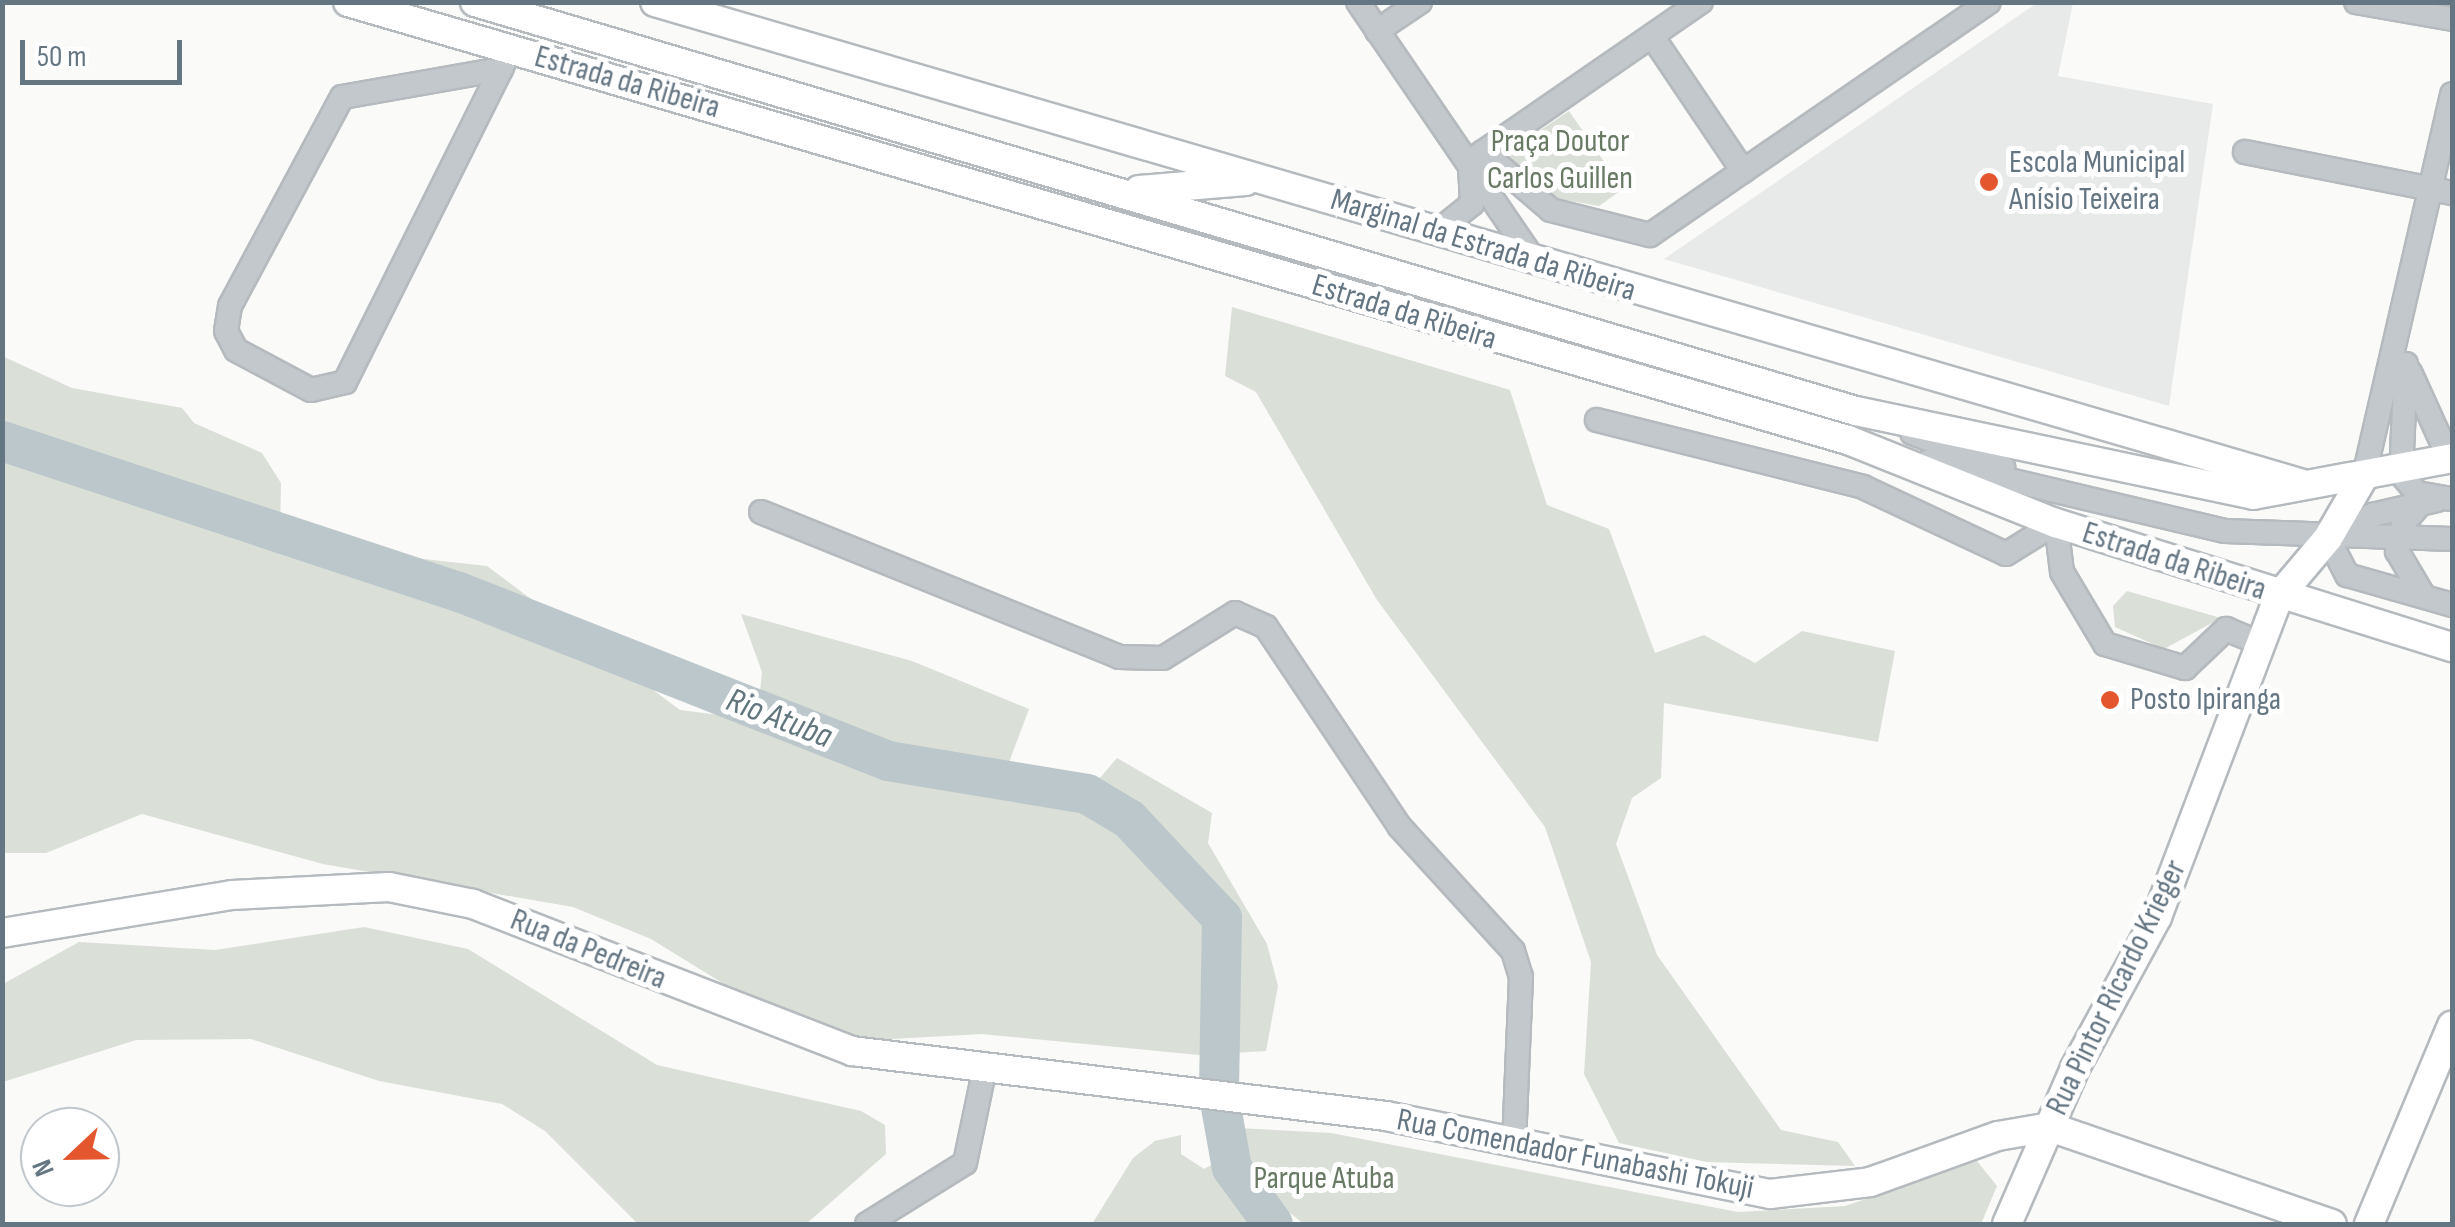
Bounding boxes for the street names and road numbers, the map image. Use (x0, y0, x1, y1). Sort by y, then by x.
street label: Estrada da Ribeira (530, 38, 724, 128)
street label: Marginal da Estrada da Ribeira (1326, 181, 1640, 311)
street label: Estrada da Ribeira (1307, 267, 1501, 359)
street label: Estrada da Ribeira (2077, 514, 2271, 610)
street label: Rua Pintor Ricardo Krieger (2039, 854, 2195, 1122)
street label: Rua da Pedreira (505, 901, 671, 999)
street label: Rua Comendador Funabashi Tokuji (1393, 1102, 1757, 1208)

